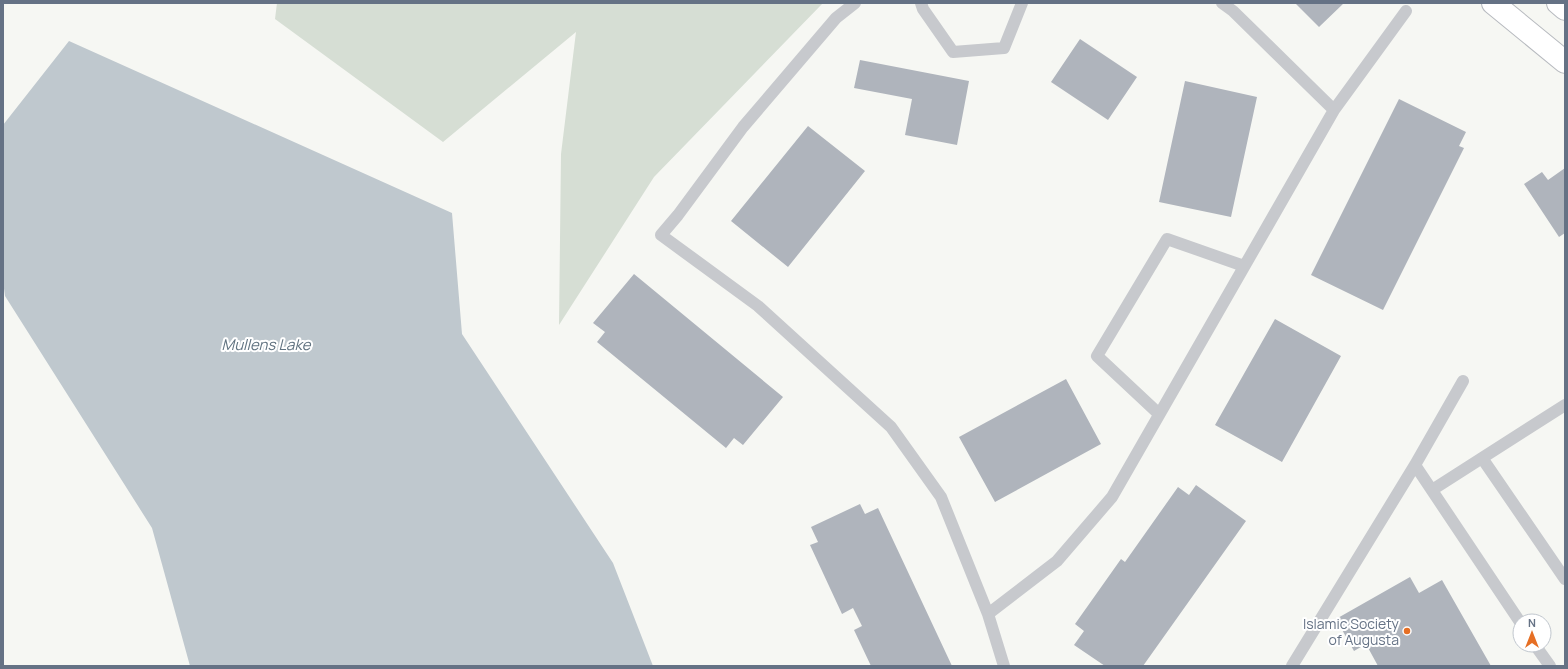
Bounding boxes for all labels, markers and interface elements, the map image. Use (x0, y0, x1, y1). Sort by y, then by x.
water label: Mullens Lake (222, 334, 312, 355)
north arrow (1512, 613, 1552, 653)
place label: Islamic Society of Augusta (1303, 614, 1400, 649)
text: N (1528, 615, 1536, 630)
marker: Islamic Society of Augusta (1402, 626, 1412, 636)

